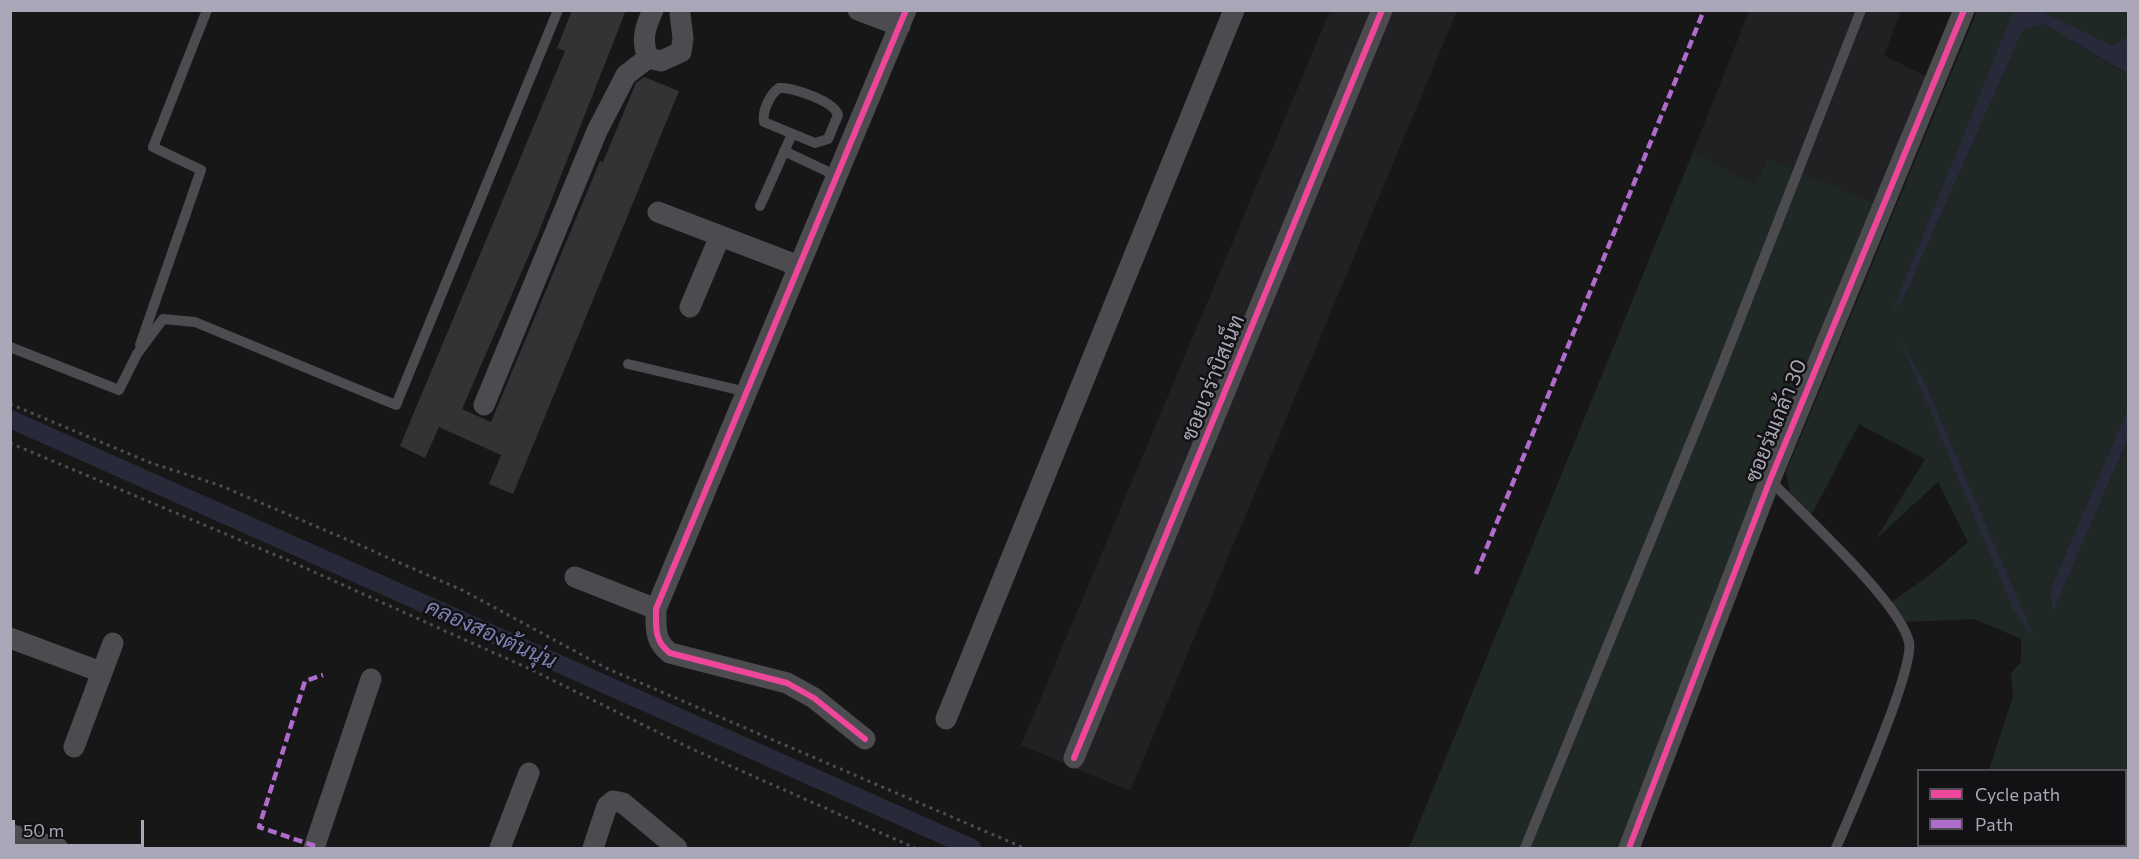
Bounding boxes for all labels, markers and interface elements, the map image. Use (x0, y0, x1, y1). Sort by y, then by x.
street label: ซอยเวร่าบิสเน็ท (1176, 311, 1250, 445)
street label: ซอยร่มเกล้า 30 (1740, 356, 1812, 486)
water label: คลองสองต้นนุ่น (422, 593, 560, 675)
legend (1917, 769, 2127, 847)
text: Cycle path (1975, 783, 2060, 805)
scale bar (15, 808, 147, 846)
text: Path (1975, 813, 2013, 835)
text: 50 m (23, 819, 64, 841)

